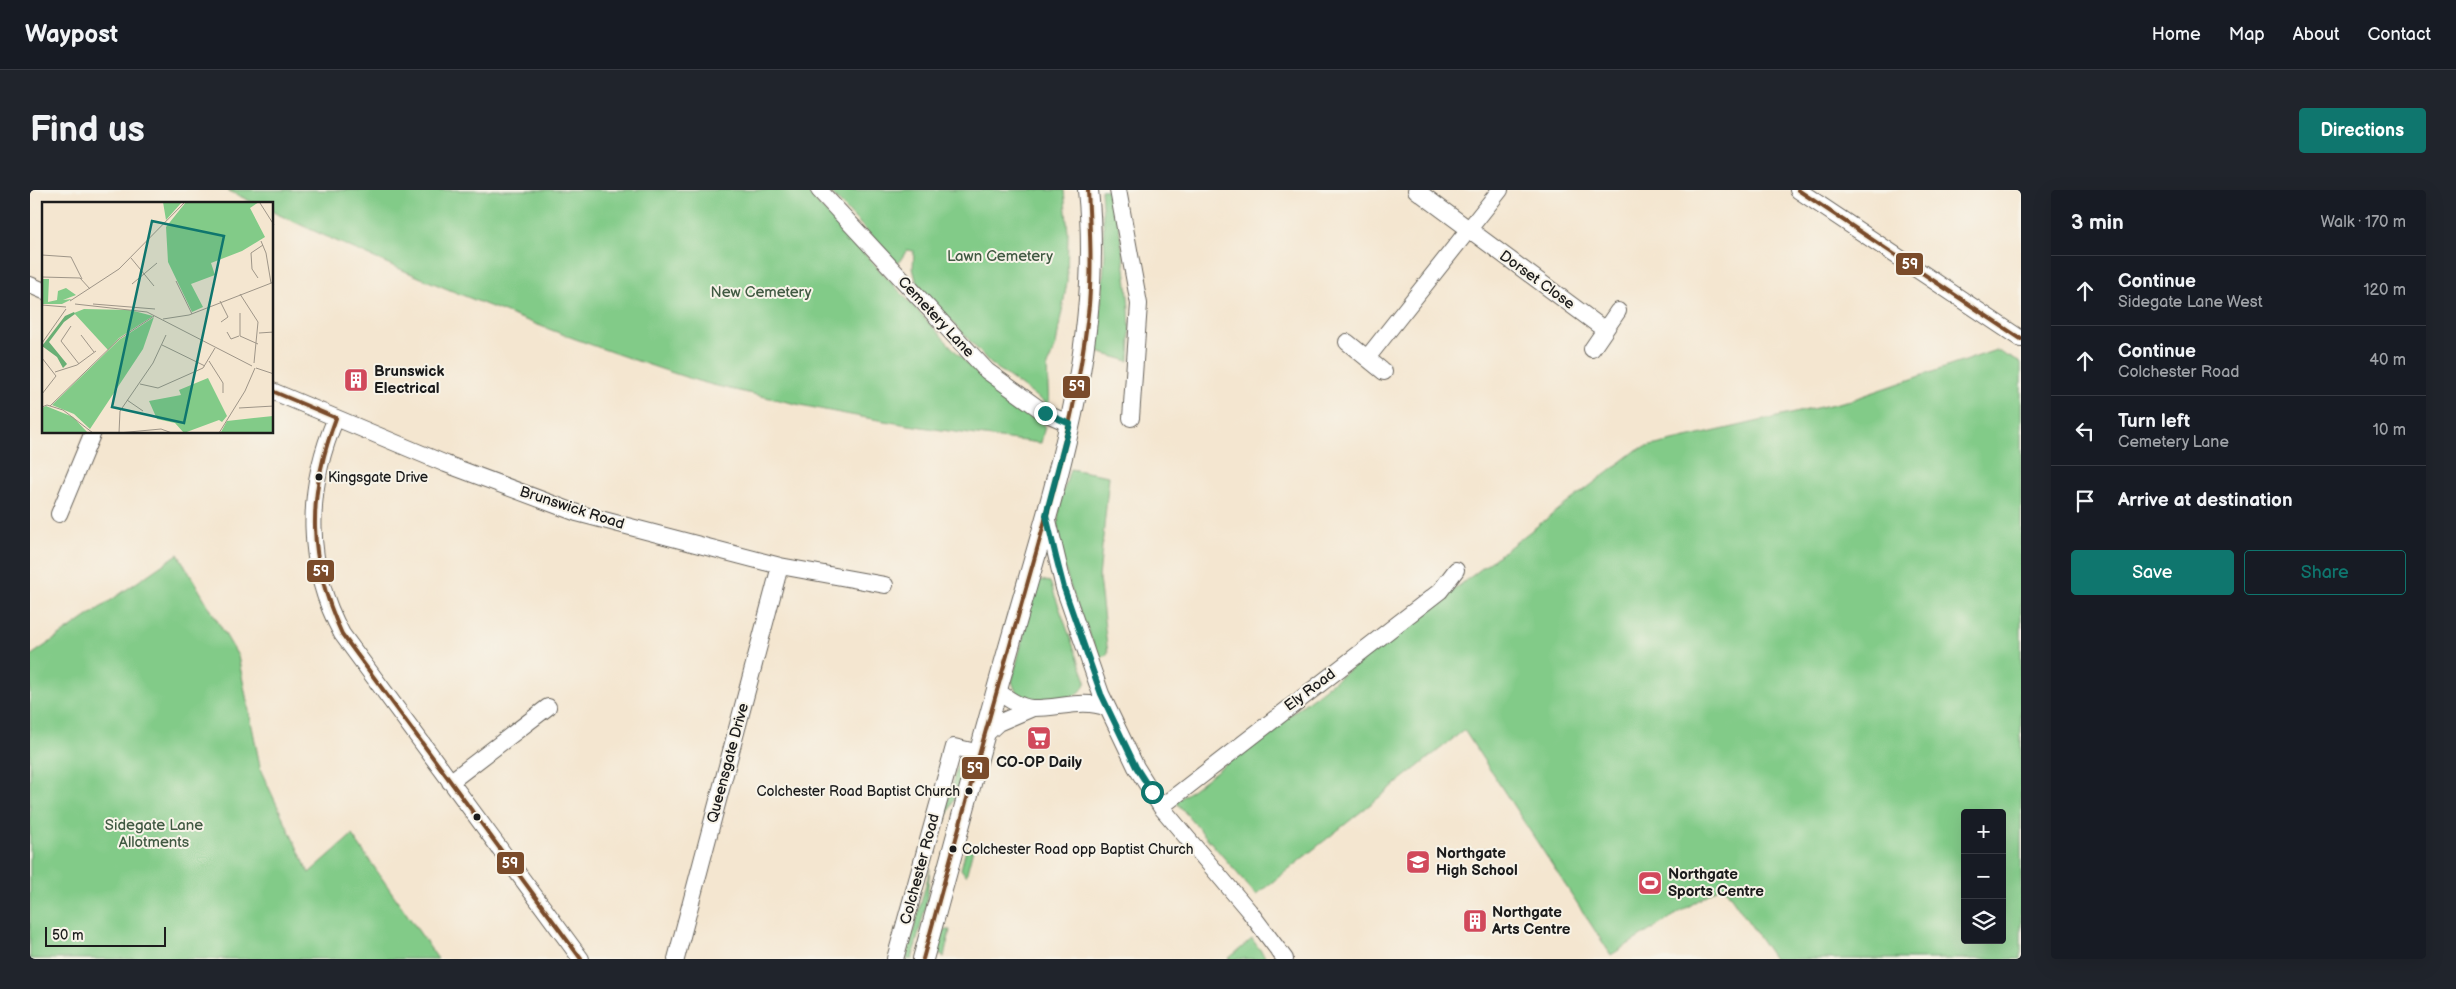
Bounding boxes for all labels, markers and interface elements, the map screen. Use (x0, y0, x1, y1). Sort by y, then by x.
text: Waypost (25, 20, 118, 49)
text: Home (2152, 24, 2201, 45)
text: Map (2229, 24, 2265, 45)
text: About (2293, 24, 2340, 45)
text: Contact (2368, 24, 2431, 45)
button: Directions (2299, 108, 2426, 153)
text: Find us (30, 109, 145, 152)
inset map (42, 202, 274, 434)
text: 3 min (2071, 210, 2124, 235)
text: Walk · 170 m (2320, 213, 2406, 232)
street label: Dorset Close (1496, 246, 1578, 314)
park label: Lawn Cemetery (947, 247, 1053, 266)
line badge: 59 (1895, 252, 1924, 276)
text: 59 (1902, 256, 1918, 273)
text: Continue (2118, 270, 2196, 293)
street label: Cemetery Lane (894, 273, 978, 362)
icon: ahead (2071, 277, 2099, 305)
text: 120 m (2363, 281, 2406, 300)
park label: New Cemetery (710, 283, 812, 302)
text: Sidegate Lane West (2118, 293, 2263, 312)
text: Continue (2118, 340, 2196, 363)
icon: ahead (2071, 347, 2099, 375)
text: 40 m (2369, 351, 2406, 370)
place label: Brunswick Electrical (374, 362, 444, 398)
text: Colchester Road (2118, 363, 2239, 382)
building icon: Brunswick Electrical (343, 367, 369, 393)
line badge: 59 (1062, 375, 1091, 399)
text: 59 (1069, 378, 1085, 395)
route end (1034, 402, 1057, 425)
text: Turn left (2118, 410, 2190, 433)
icon: left (2071, 417, 2099, 445)
text: 10 m (2373, 421, 2406, 440)
text: Cemetery Lane (2118, 433, 2229, 452)
place label: Kingsgate Drive (328, 469, 428, 486)
marker: Kingsgate Drive (314, 472, 324, 482)
street label: Brunswick Road (517, 482, 627, 534)
icon: arrive (2071, 487, 2099, 515)
text: Arrive at destination (2118, 489, 2293, 512)
button: Save (2071, 550, 2234, 595)
button: Share (2244, 550, 2406, 595)
line badge: 59 (306, 559, 335, 583)
text: 59 (313, 563, 329, 580)
street label: Ely Road (1281, 665, 1339, 715)
street label: Queensgate Drive (703, 701, 753, 825)
supermarket icon: CO-OP Daily (1026, 725, 1052, 751)
place label: CO-OP Daily (996, 753, 1082, 772)
line badge: 59 (961, 756, 990, 780)
text: 59 (967, 760, 983, 777)
route start (1141, 781, 1164, 804)
place label: Colchester Road Baptist Church (757, 783, 960, 800)
marker: Colchester Road Baptist Church (964, 786, 974, 796)
map controls (1961, 809, 2006, 944)
button: + (1961, 809, 2006, 854)
unlabelled marker (472, 812, 482, 822)
street label: Colchester Road (896, 812, 944, 926)
park label: Sidegate Lane Allotments (105, 816, 203, 852)
place label: Colchester Road opp Baptist Church (962, 841, 1194, 858)
marker: Colchester Road opp Baptist Church (948, 844, 958, 854)
place label: Northgate High School (1436, 844, 1518, 880)
school or university icon: Northgate High School (1405, 849, 1431, 875)
line badge: 59 (496, 851, 525, 875)
button: − (1961, 854, 2006, 899)
text: 59 (502, 855, 518, 872)
place label: Northgate Sports Centre (1668, 865, 1764, 901)
sports icon: Northgate Sports Centre (1637, 870, 1663, 896)
button: layers (1961, 899, 2006, 944)
place label: Northgate Arts Centre (1491, 903, 1571, 939)
building icon: Northgate Arts Centre (1462, 908, 1488, 934)
scale bar (45, 924, 166, 947)
text: 50 m (52, 927, 84, 944)

